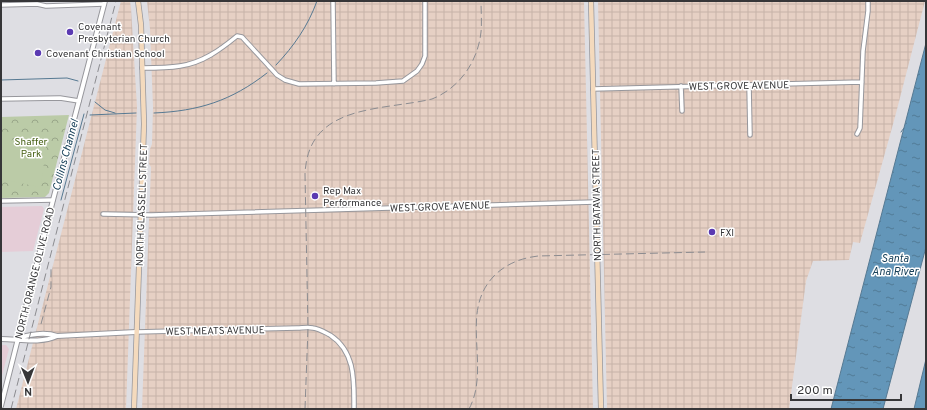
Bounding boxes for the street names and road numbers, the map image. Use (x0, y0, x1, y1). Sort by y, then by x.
street label: WEST GROVE AVENUE (689, 79, 789, 94)
street label: NORTH GLASSELL STREET (134, 144, 151, 266)
street label: NORTH BATAVIA STREET (590, 149, 605, 261)
street label: WEST GROVE AVENUE (390, 199, 490, 216)
street label: NORTH ORANGE OLIVE ROAD (13, 206, 58, 341)
street label: WEST MEATS AVENUE (165, 324, 265, 339)

